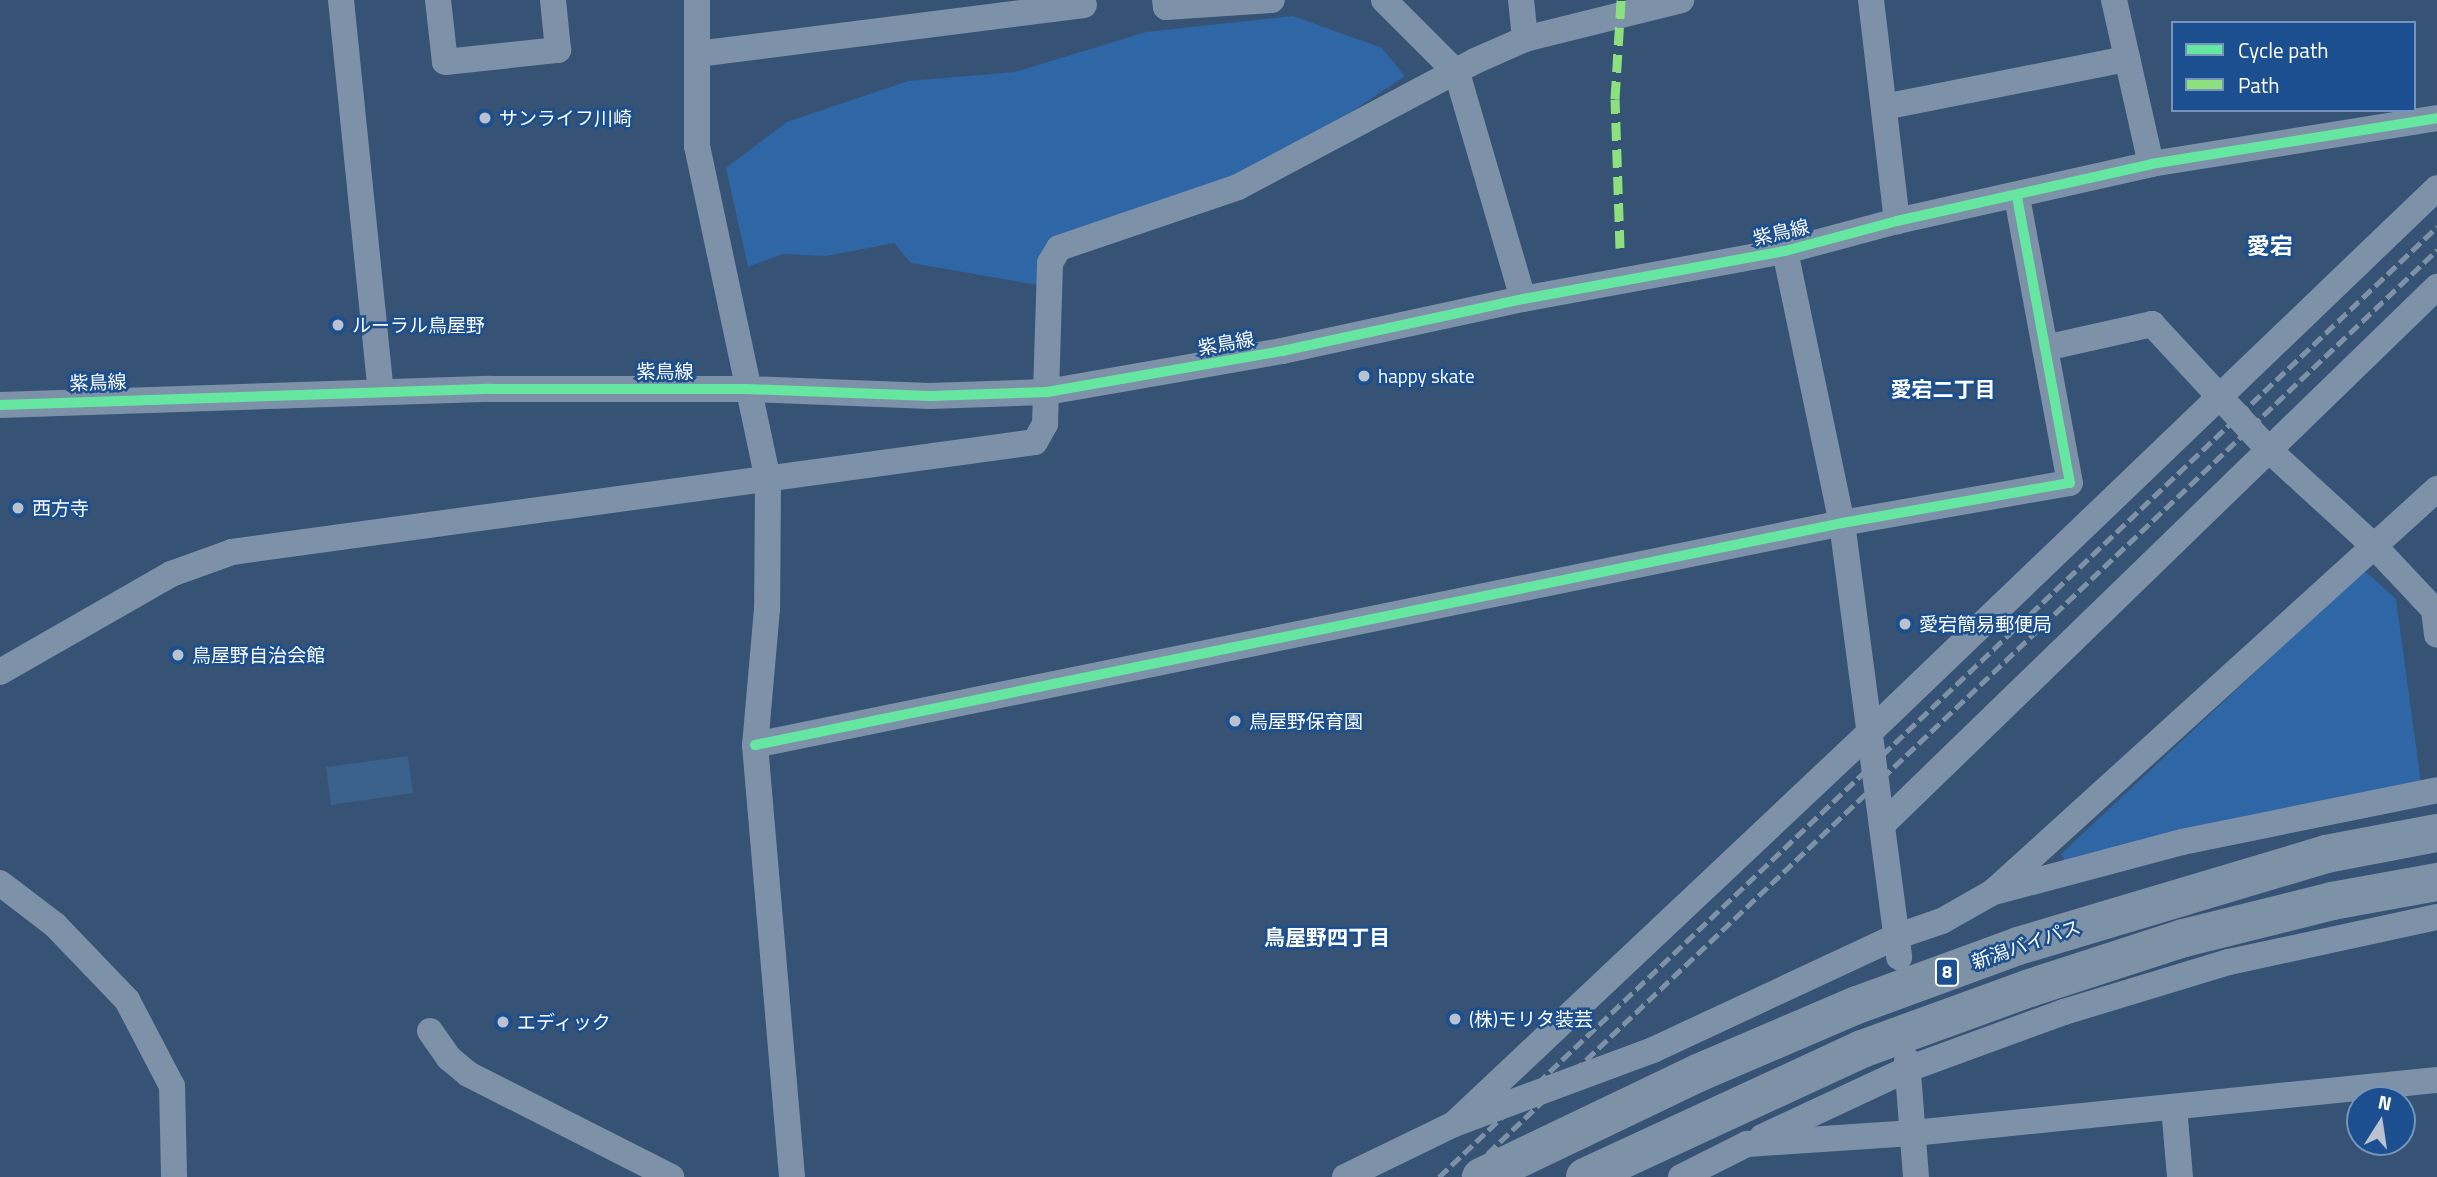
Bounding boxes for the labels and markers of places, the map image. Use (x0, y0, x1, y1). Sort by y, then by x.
place label: サンライフ川崎 (499, 107, 632, 129)
marker: サンライフ川崎 (477, 110, 493, 126)
place label: ルーラル鳥屋野 (352, 314, 485, 336)
marker: ルーラル鳥屋野 (330, 317, 346, 333)
place label: happy skate (1378, 365, 1475, 387)
marker: happy skate (1356, 368, 1372, 384)
place label: 西方寺 (32, 497, 89, 519)
marker: 西方寺 (10, 500, 26, 516)
place label: 愛宕簡易郵便局 (1919, 613, 2052, 635)
marker: 愛宕簡易郵便局 (1897, 616, 1913, 632)
place label: 鳥屋野自治会館 (192, 644, 325, 666)
marker: 鳥屋野自治会館 (170, 647, 186, 663)
place label: 鳥屋野保育園 (1249, 710, 1363, 732)
marker: 鳥屋野保育園 (1227, 713, 1243, 729)
place label: (株)モリタ装芸 (1469, 1008, 1593, 1030)
place label: エディック (517, 1011, 612, 1033)
marker: (株)モリタ装芸 (1447, 1011, 1463, 1027)
marker: エディック (495, 1014, 511, 1030)

